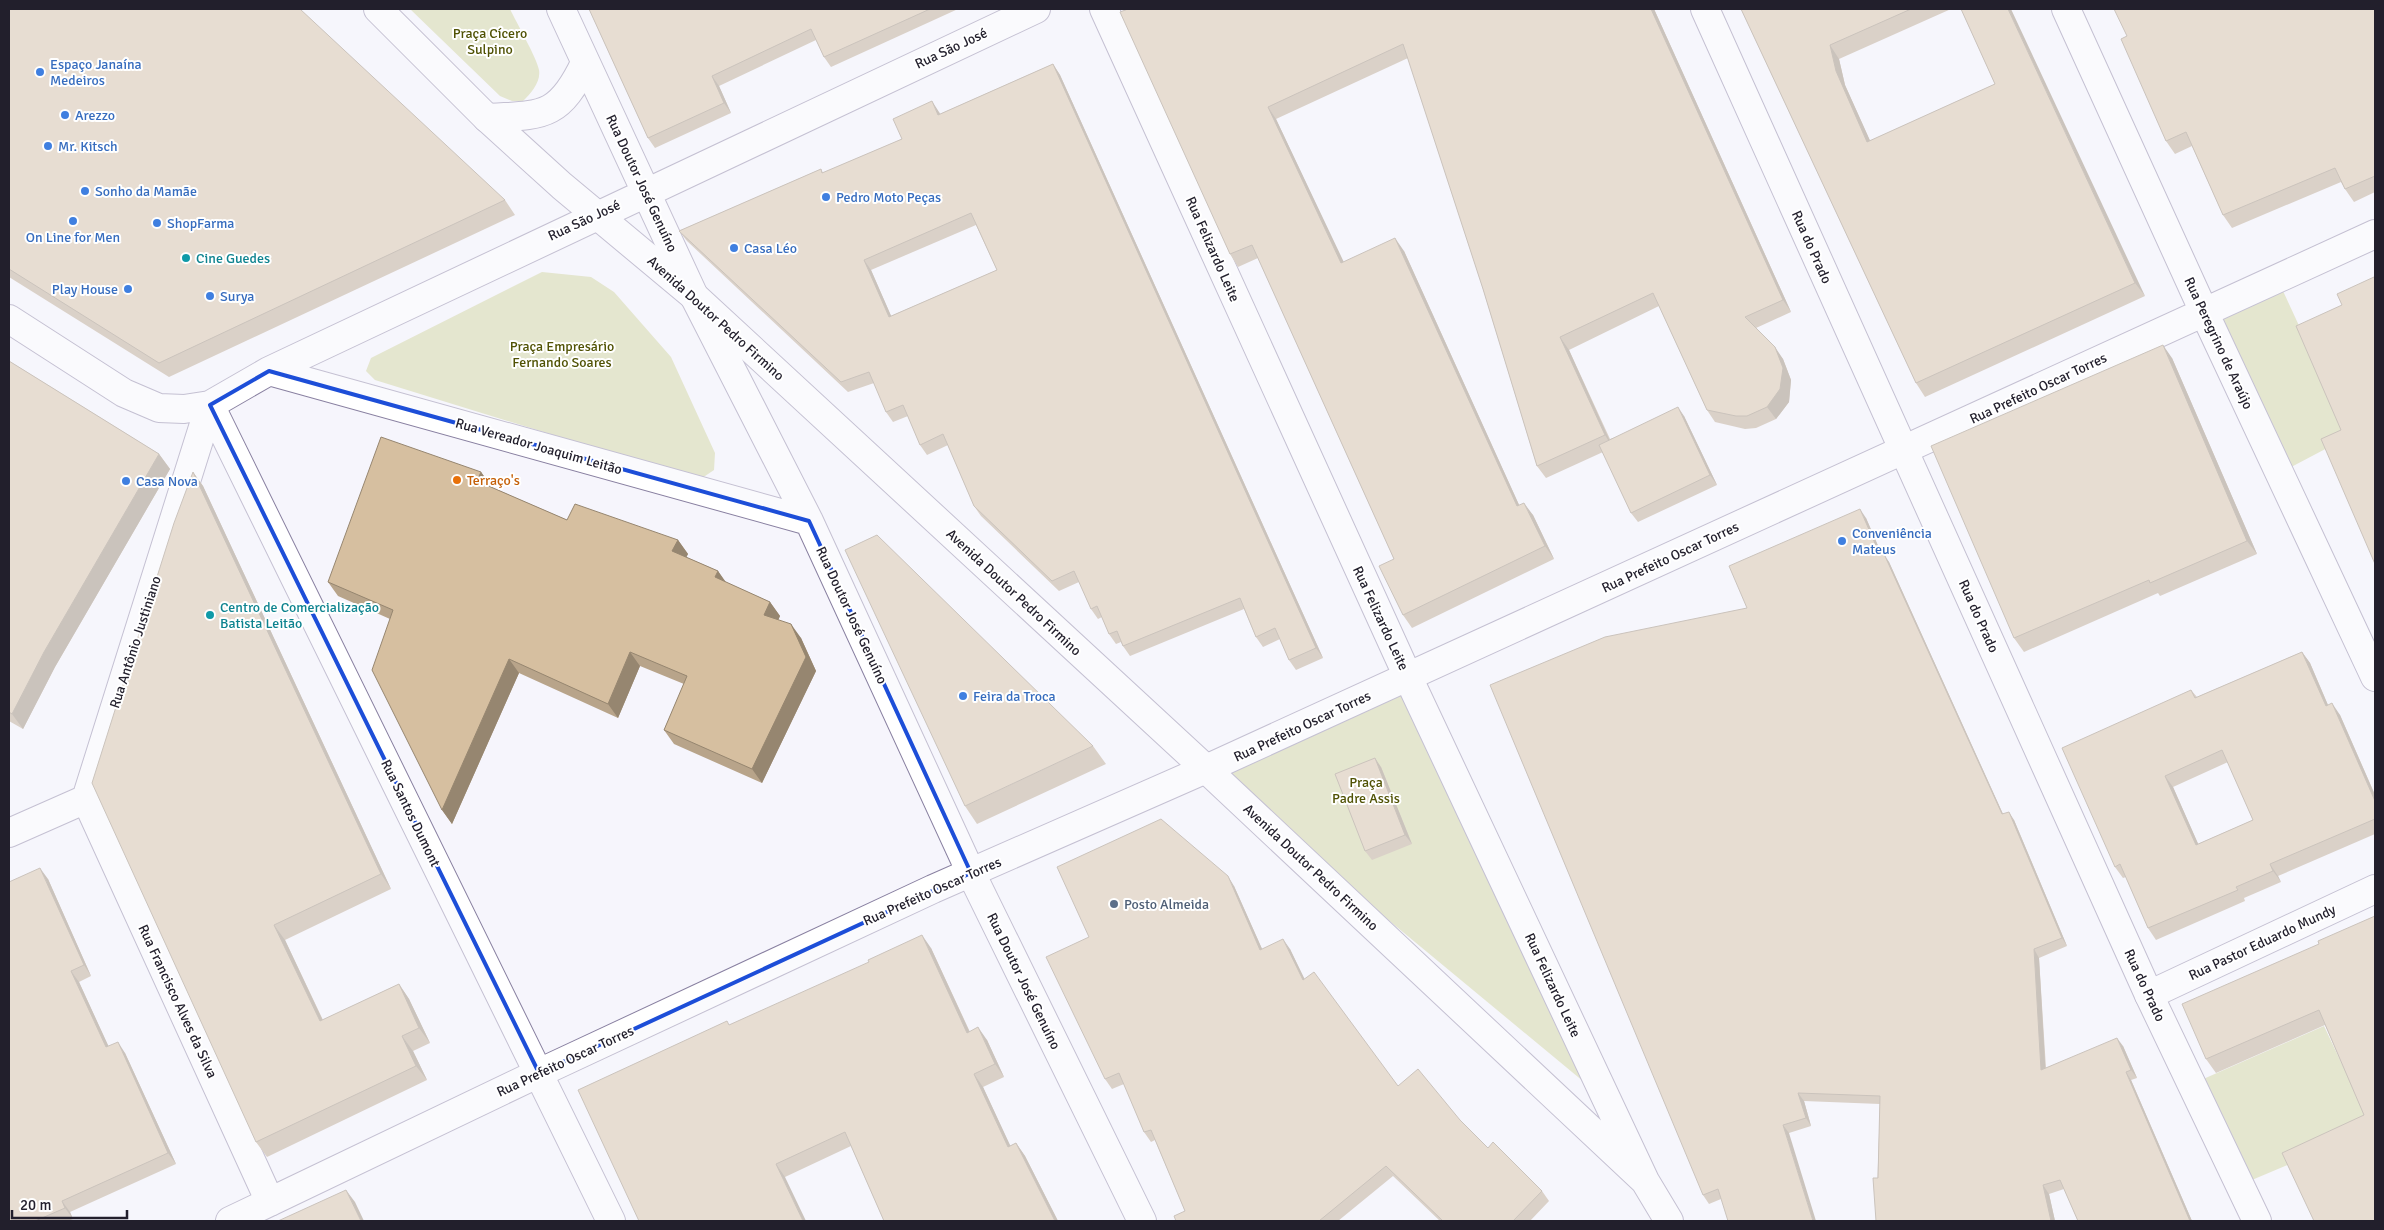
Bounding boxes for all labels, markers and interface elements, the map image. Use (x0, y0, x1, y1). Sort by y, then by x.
street label: Rua São José (912, 24, 990, 73)
park label: Praça Cícero Sulpino (453, 25, 527, 58)
place label: Espaço Janaína Medeiros (50, 56, 142, 89)
marker: Espaço Janaína Medeiros (34, 66, 46, 78)
place label: Arezzo (75, 107, 115, 124)
marker: Arezzo (59, 109, 71, 121)
street label: Rua Doutor José Genuíno (602, 112, 681, 255)
place label: Mr. Kitsch (58, 138, 118, 155)
marker: Mr. Kitsch (42, 140, 54, 152)
place label: Sonho da Mamãe (95, 183, 197, 200)
marker: Sonho da Mamãe (79, 185, 91, 197)
place label: Pedro Moto Peças (836, 189, 941, 206)
marker: Pedro Moto Peças (820, 191, 832, 203)
street label: Rua Felizardo Leite (1182, 194, 1243, 304)
street label: Rua São José (545, 196, 623, 245)
street label: Rua do Prado (1788, 208, 1835, 286)
marker: On Line for Men (67, 215, 79, 227)
place label: ShopFarma (167, 215, 234, 232)
marker: ShopFarma (151, 217, 163, 229)
place label: On Line for Men (26, 229, 120, 246)
place label: Casa Léo (744, 240, 797, 257)
marker: Casa Léo (728, 242, 740, 254)
place label: Cine Guedes (196, 250, 270, 267)
marker: Cine Guedes (180, 252, 192, 264)
street label: Avenida Doutor Pedro Firmino (644, 252, 788, 384)
street label: Rua Peregrino de Araújo (2180, 274, 2257, 412)
place label: Play House (52, 281, 118, 298)
marker: Play House (122, 283, 134, 295)
place label: Surya (220, 288, 254, 305)
marker: Surya (204, 290, 216, 302)
park label: Praça Empresário Fernando Soares (510, 338, 614, 371)
street label: Rua Prefeito Oscar Torres (1967, 349, 2110, 428)
street label: Rua Vereador Joaquim Leitão (454, 415, 624, 478)
place label: Terraço's (467, 472, 520, 489)
place label: Casa Nova (136, 473, 198, 490)
marker: Terraço's (451, 474, 463, 486)
marker: Casa Nova (120, 475, 132, 487)
street label: Rua Prefeito Oscar Torres (1599, 518, 1742, 597)
street label: Avenida Doutor Pedro Firmino (943, 525, 1085, 659)
place label: Conveniência Mateus (1852, 525, 1932, 558)
marker: Conveniência Mateus (1836, 535, 1848, 547)
street label: Rua Doutor José Genuíno (812, 544, 891, 687)
street label: Rua Felizardo Leite (1349, 563, 1412, 673)
street label: Rua Antônio Justiniano (106, 574, 165, 711)
street label: Rua do Prado (1955, 577, 2002, 655)
place label: Centro de Comercialização Batista Leitão (220, 599, 379, 632)
marker: Centro de Comercialização Batista Leitão (204, 609, 216, 621)
street label: Rua Prefeito Oscar Torres (1231, 687, 1374, 766)
place label: Feira da Troca (973, 688, 1056, 705)
marker: Feira da Troca (957, 690, 969, 702)
street label: Rua Santos Dumont (377, 757, 444, 870)
park label: Praça Padre Assis (1332, 774, 1400, 807)
street label: Avenida Doutor Pedro Firmino (1240, 800, 1382, 934)
street label: Rua Prefeito Oscar Torres (860, 853, 1004, 930)
place label: Posto Almeida (1124, 896, 1209, 913)
marker: Posto Almeida (1108, 898, 1120, 910)
street label: Rua Pastor Eduardo Mundy (2186, 901, 2339, 984)
street label: Rua Doutor José Genuíno (983, 910, 1064, 1052)
street label: Rua Francisco Alves da Silva (134, 922, 221, 1081)
street label: Rua Felizardo Leite (1521, 930, 1584, 1040)
street label: Rua do Prado (2120, 946, 2169, 1024)
street label: Rua Prefeito Oscar Torres (494, 1022, 637, 1101)
scale bar (12, 1188, 128, 1220)
text: 20 m (20, 1196, 51, 1214)

